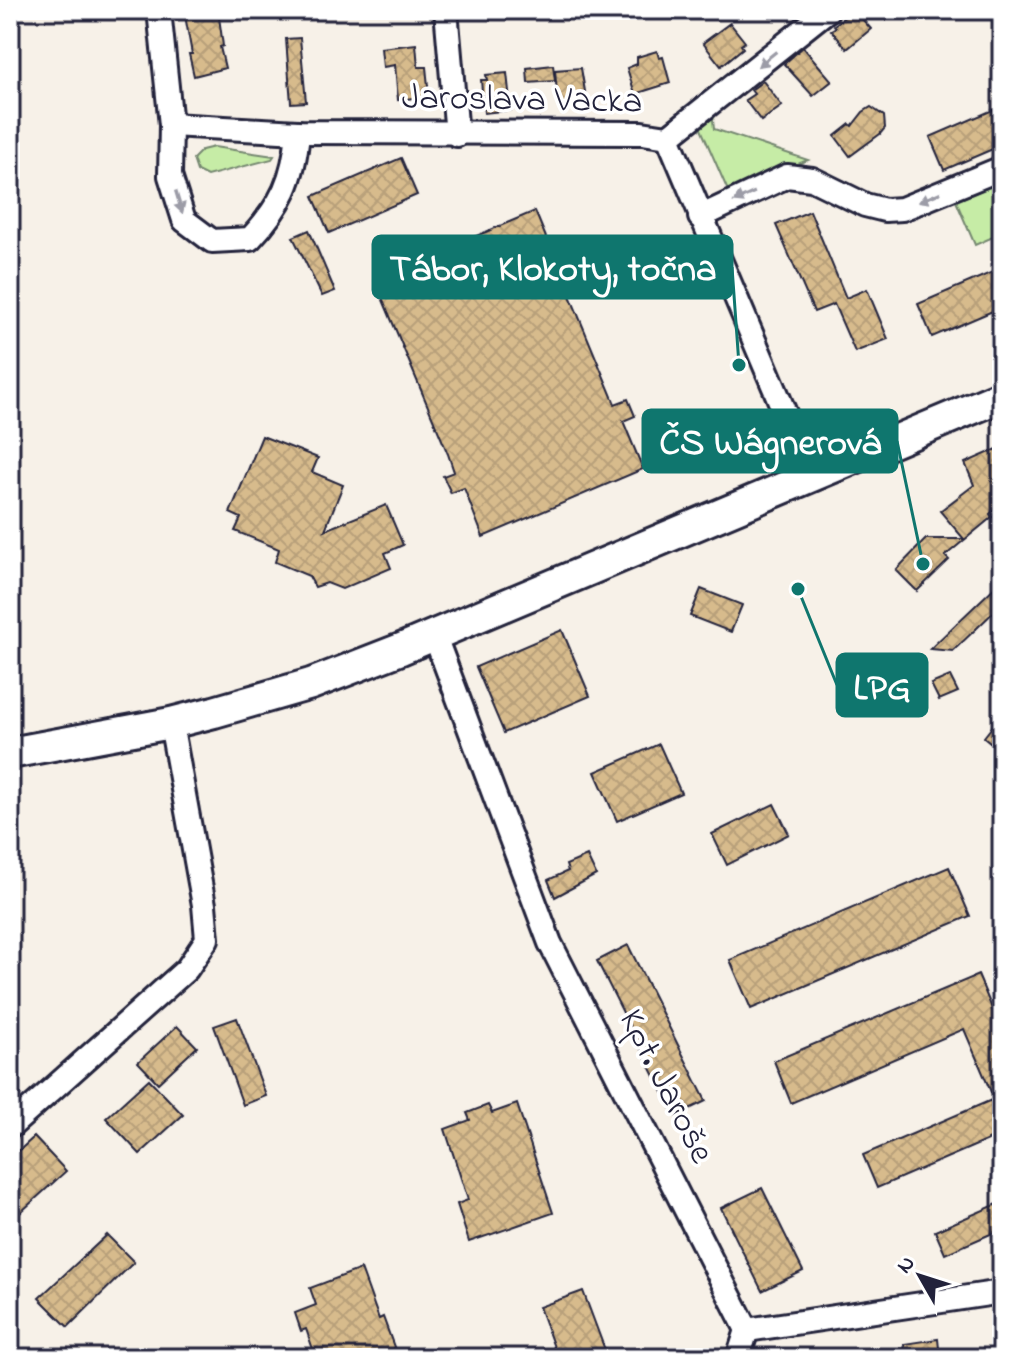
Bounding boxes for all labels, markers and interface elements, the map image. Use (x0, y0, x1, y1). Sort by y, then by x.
one-way arrow (757, 50, 777, 66)
street label: Jaroslava Vacka (401, 72, 643, 130)
one-way arrow (732, 190, 755, 204)
one-way arrow (173, 191, 186, 215)
one-way arrow (918, 191, 941, 204)
callout: Tábor, Klokoty, točna (373, 236, 732, 298)
text: Tábor, Klokoty, točna (389, 243, 717, 299)
callout: ČS Wágnerová (643, 410, 897, 472)
text: ČS Wágnerová (659, 417, 882, 473)
callout: LPG (837, 654, 927, 716)
text: LPG (853, 662, 911, 718)
street label: Kpt. Jaroše (604, 1001, 727, 1174)
north arrow (880, 1236, 960, 1316)
text: N (890, 1249, 924, 1281)

